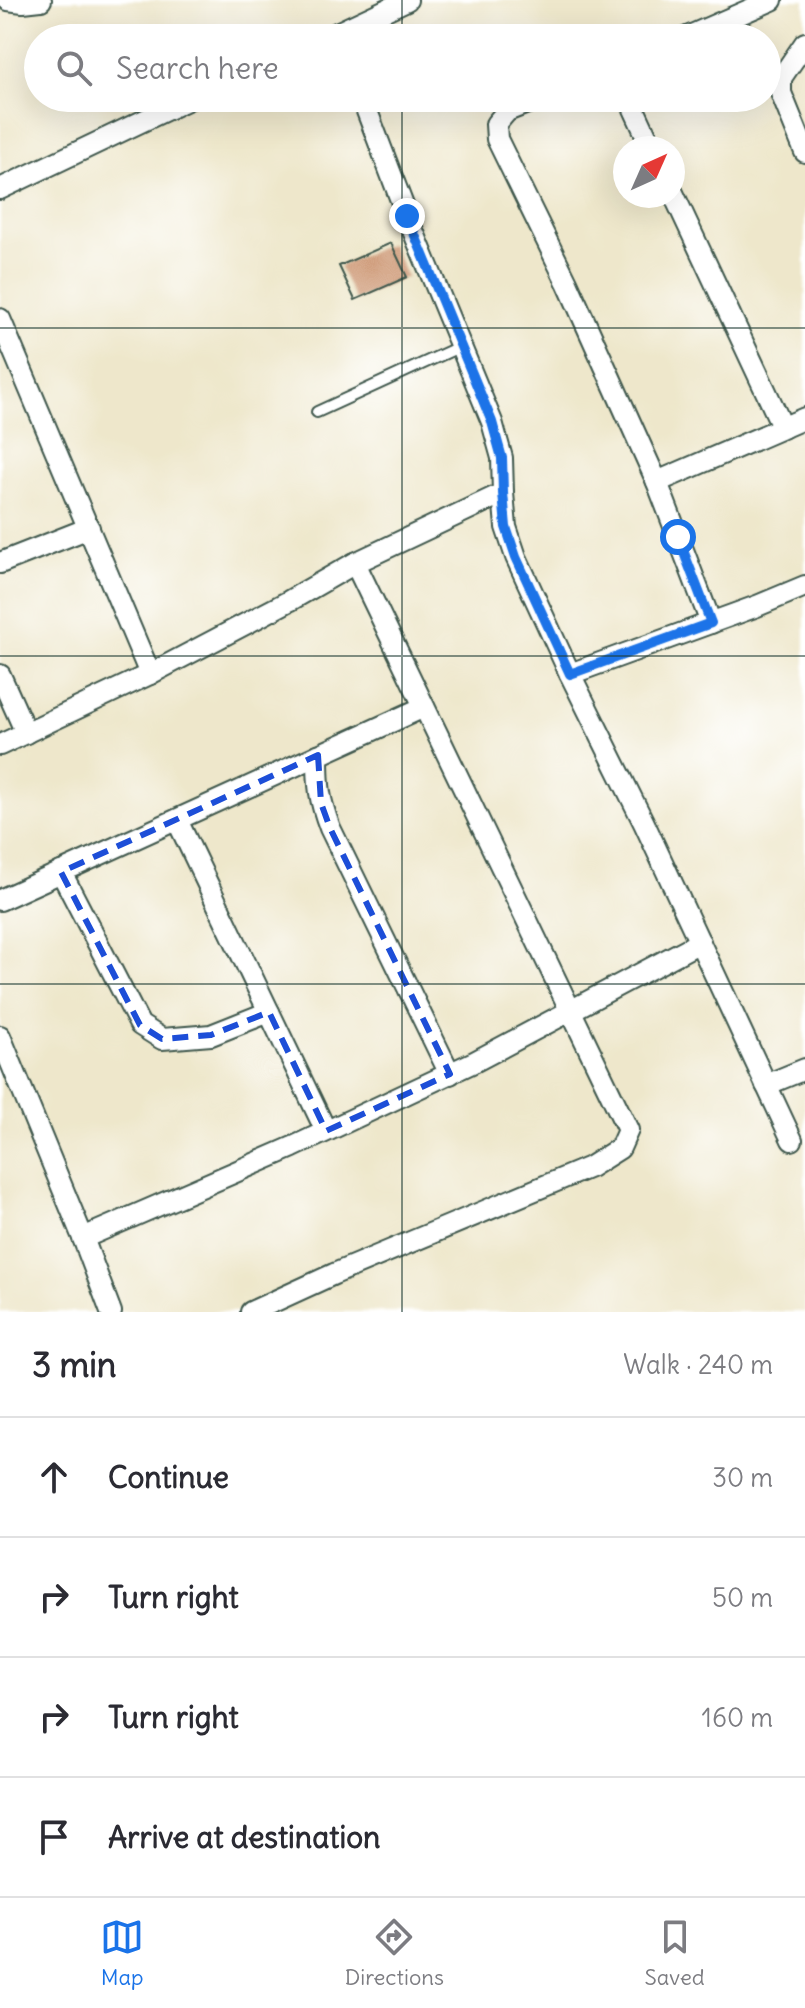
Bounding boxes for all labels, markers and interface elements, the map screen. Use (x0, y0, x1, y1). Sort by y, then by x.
search box (24, 24, 781, 112)
icon: search (52, 46, 96, 90)
text: Search here (116, 49, 279, 87)
north arrow (613, 136, 685, 208)
route end (389, 198, 425, 234)
route start (660, 519, 696, 555)
text: 3 min (32, 1343, 117, 1386)
text: Walk · 240 m (623, 1348, 773, 1381)
icon: ahead (32, 1455, 76, 1499)
text: Continue (108, 1458, 229, 1496)
text: 30 m (712, 1461, 773, 1494)
icon: right (32, 1575, 76, 1619)
text: Turn right (108, 1578, 239, 1616)
text: 50 m (712, 1581, 773, 1614)
icon: right (32, 1695, 76, 1739)
text: Turn right (108, 1698, 239, 1736)
text: 160 m (702, 1701, 773, 1734)
icon: arrive (32, 1815, 76, 1859)
text: Arrive at destination (108, 1818, 380, 1856)
tab: Map (100, 1915, 144, 1991)
tab: Directions (345, 1915, 444, 1991)
tab: Saved (644, 1915, 705, 1991)

